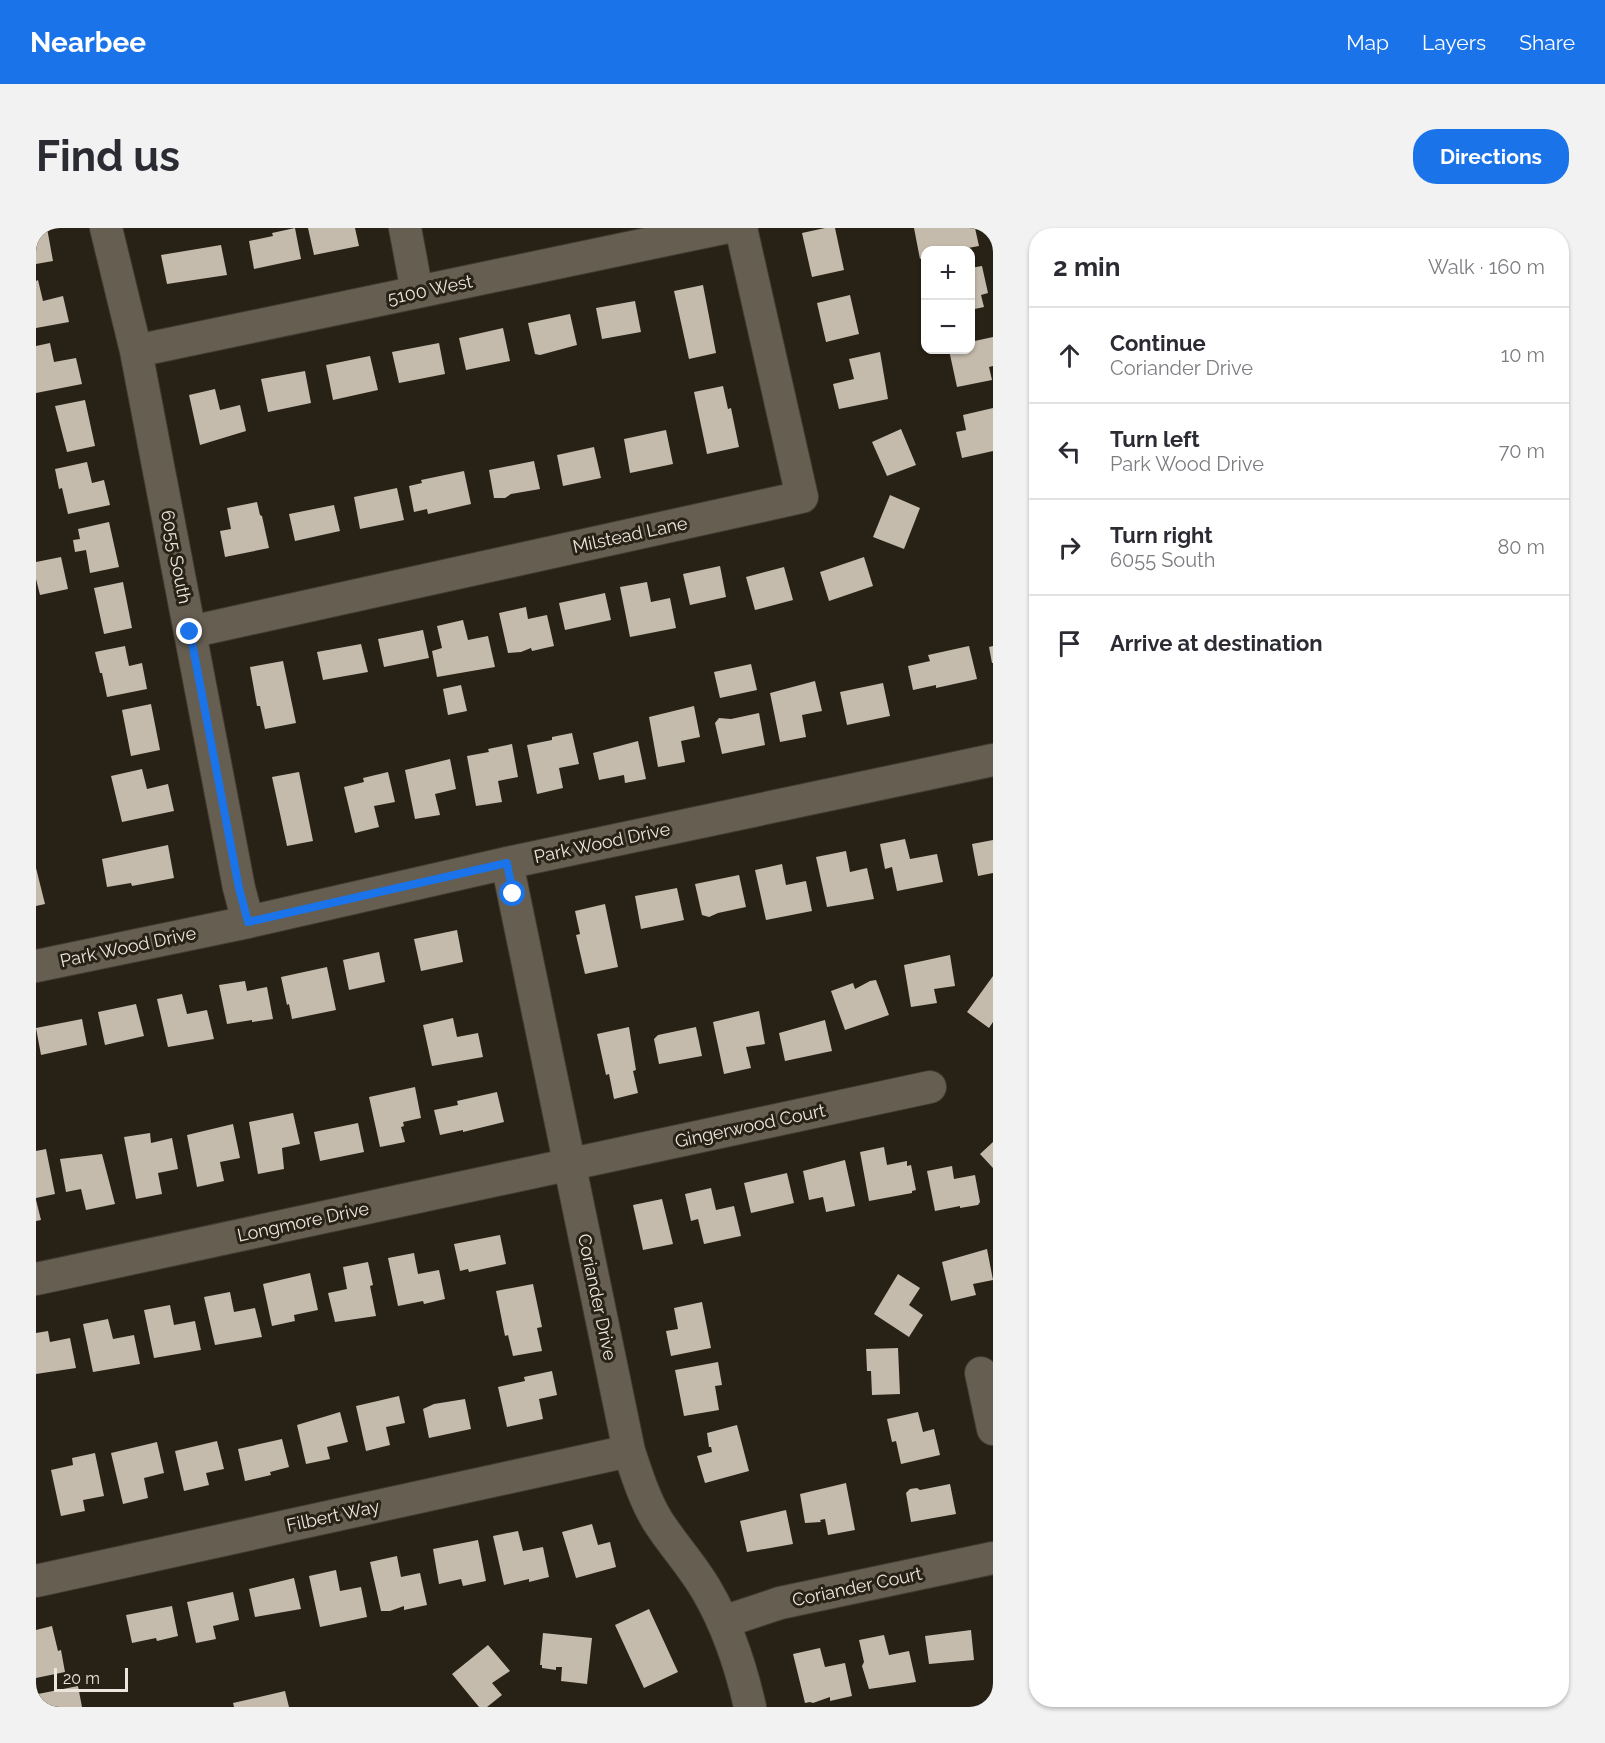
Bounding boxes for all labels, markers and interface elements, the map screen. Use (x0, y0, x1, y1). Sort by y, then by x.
text: Nearbee (30, 26, 146, 59)
text: Map (1346, 30, 1389, 55)
text: Layers (1422, 30, 1486, 55)
text: Share (1519, 30, 1575, 55)
button: Directions (1413, 129, 1569, 184)
text: Find us (36, 132, 180, 181)
map controls (921, 246, 975, 354)
button: + (921, 246, 975, 300)
text: 2 min (1053, 252, 1120, 282)
text: Walk · 160 m (1428, 255, 1545, 279)
street label: 5100 West (385, 270, 474, 309)
button: − (921, 300, 975, 354)
text: Continue (1110, 330, 1206, 356)
icon: ahead (1053, 339, 1086, 372)
text: 10 m (1501, 343, 1545, 367)
text: Coriander Drive (1110, 356, 1253, 380)
text: Turn left (1110, 426, 1200, 452)
icon: left (1053, 435, 1086, 468)
text: 70 m (1499, 439, 1545, 463)
text: Park Wood Drive (1110, 452, 1264, 476)
street label: 6055 South (157, 508, 196, 606)
street label: Milstead Lane (571, 512, 690, 557)
text: Turn right (1110, 522, 1213, 548)
icon: right (1053, 531, 1086, 564)
text: 80 m (1497, 535, 1545, 559)
text: 6055 South (1110, 548, 1215, 572)
route end (176, 618, 202, 644)
icon: arrive (1053, 627, 1086, 660)
text: Arrive at destination (1110, 630, 1323, 656)
street label: Park Wood Drive (532, 818, 672, 867)
route start (499, 880, 525, 906)
street label: Park Wood Drive (58, 922, 198, 971)
street label: Gingerwood Court (673, 1099, 827, 1152)
street label: Longmore Drive (235, 1197, 371, 1246)
street label: Coriander Drive (574, 1232, 621, 1362)
street label: Filbert Way (284, 1495, 382, 1536)
street label: Coriander Court (790, 1563, 924, 1610)
scale bar (54, 1665, 128, 1692)
text: 20 m (63, 1669, 100, 1688)

